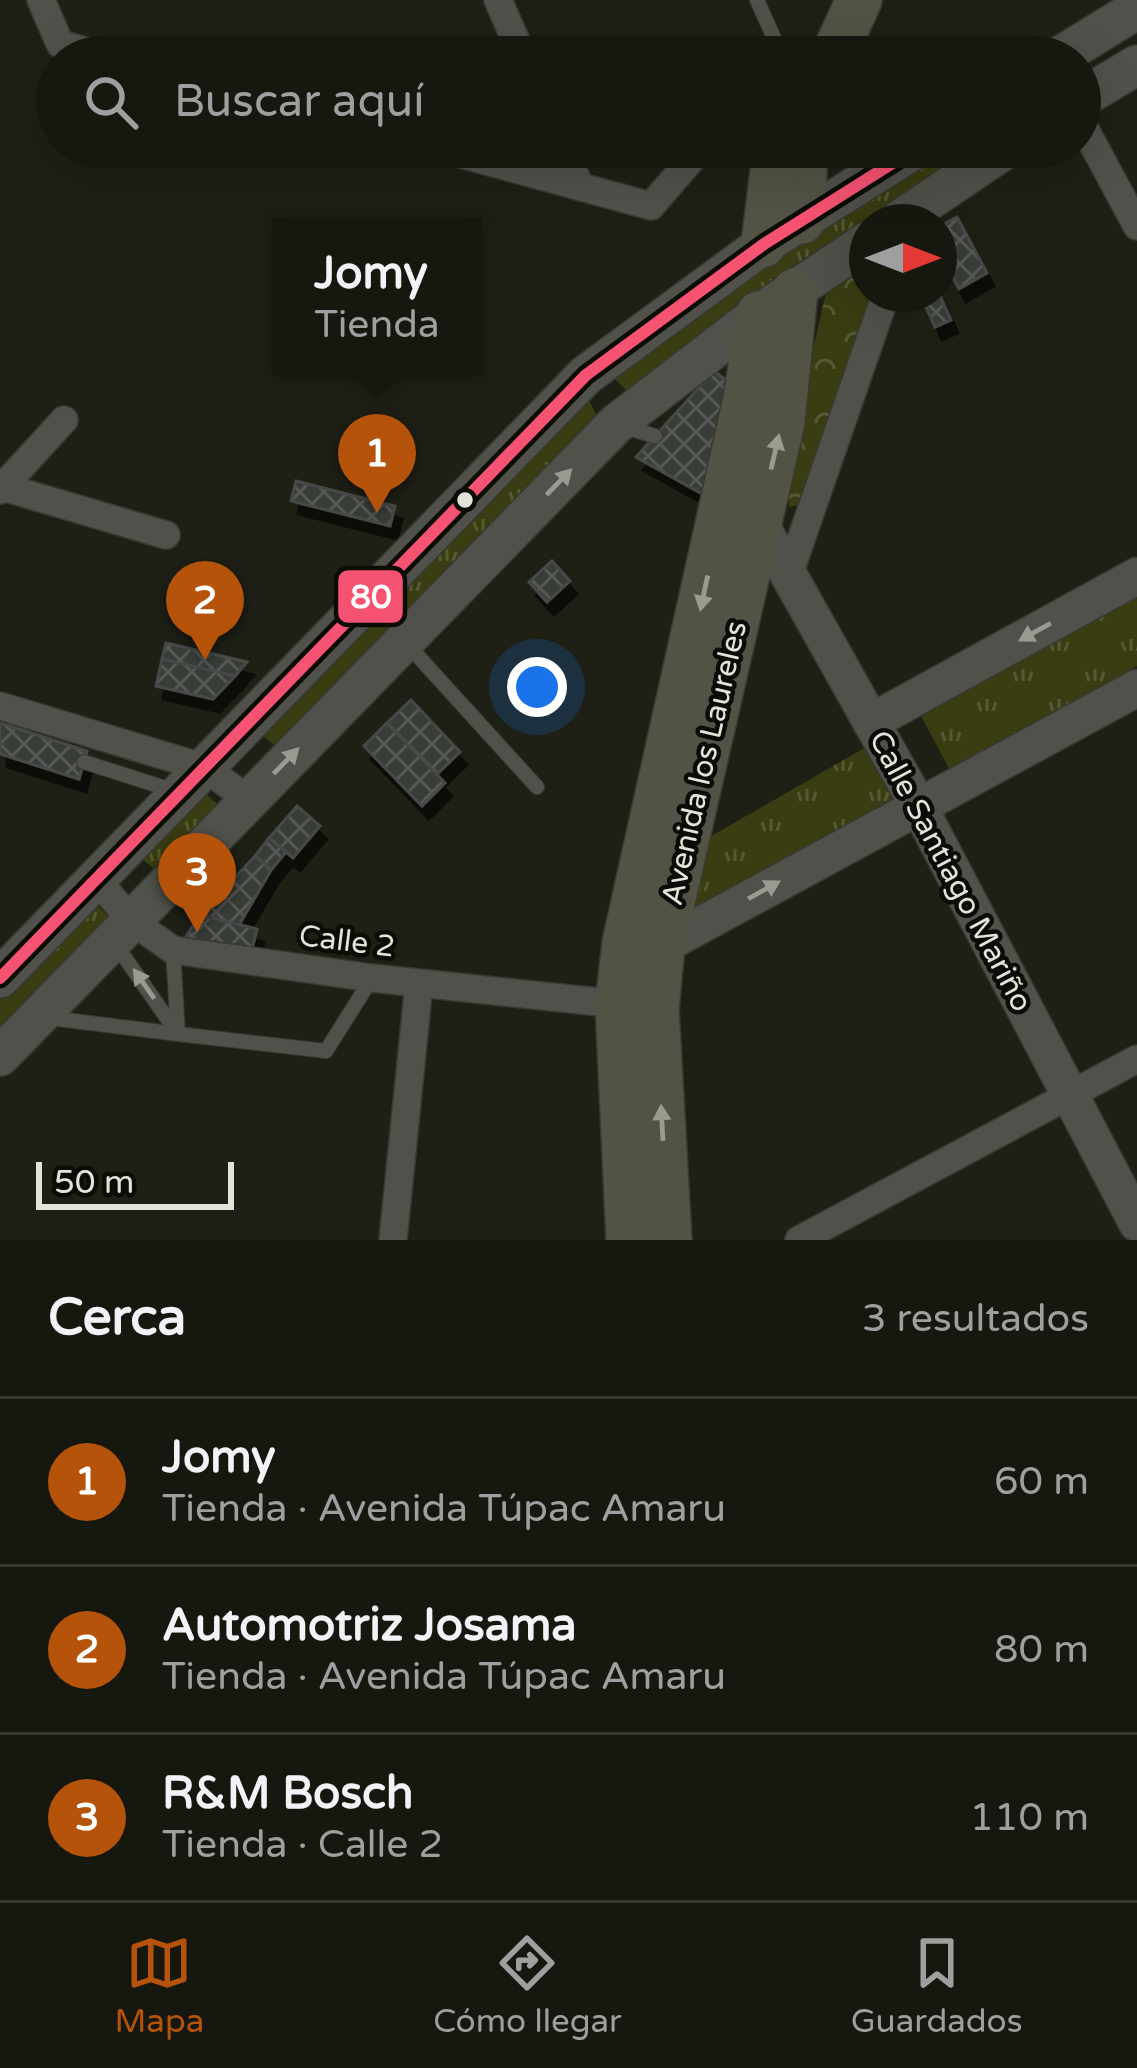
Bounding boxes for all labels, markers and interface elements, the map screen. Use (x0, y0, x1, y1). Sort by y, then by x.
search box (36, 36, 1101, 168)
icon: search (78, 69, 144, 135)
text: Buscar aquí (174, 75, 424, 129)
north arrow (849, 204, 957, 312)
popup (272, 219, 482, 375)
text: Jomy (314, 247, 428, 301)
text: Tienda (314, 301, 440, 348)
pin: 1 (338, 414, 416, 513)
one-way arrow (766, 433, 785, 471)
one-way arrow (545, 468, 573, 496)
unlabelled marker (454, 489, 476, 511)
pin: 2 (166, 561, 244, 660)
line badge: 80 (336, 568, 405, 625)
one-way arrow (694, 575, 713, 613)
text: 80 (350, 578, 392, 617)
street label: Avenida los Laureles (654, 617, 755, 909)
one-way arrow (1017, 621, 1052, 642)
your location (507, 657, 567, 717)
street label: Calle Santiago Mariño (861, 724, 1040, 1018)
one-way arrow (272, 747, 300, 775)
pin: 3 (158, 833, 236, 932)
one-way arrow (747, 880, 782, 901)
street label: Calle 2 (297, 917, 397, 966)
one-way arrow (133, 968, 156, 1000)
one-way arrow (652, 1103, 671, 1141)
scale bar (36, 1156, 234, 1209)
text: 50 m (54, 1163, 134, 1202)
text: Cerca (48, 1287, 186, 1349)
text: 3 resultados (862, 1295, 1089, 1342)
text: Jomy (162, 1431, 275, 1485)
text: 1 (75, 1458, 99, 1505)
text: 60 m (994, 1458, 1089, 1505)
text: Tienda · Avenida Túpac Amaru (162, 1485, 726, 1532)
text: Automotriz Josama (162, 1599, 577, 1653)
text: 2 (75, 1626, 99, 1673)
text: 80 m (994, 1626, 1089, 1673)
text: Tienda · Avenida Túpac Amaru (162, 1653, 726, 1700)
text: R&M Bosch (162, 1767, 413, 1821)
text: 3 (75, 1794, 99, 1841)
text: 110 m (970, 1794, 1089, 1841)
text: Tienda · Calle 2 (162, 1821, 443, 1868)
tab: Mapa (114, 1930, 204, 2041)
tab: Cómo llegar (433, 1930, 622, 2041)
tab: Guardados (851, 1930, 1023, 2041)

